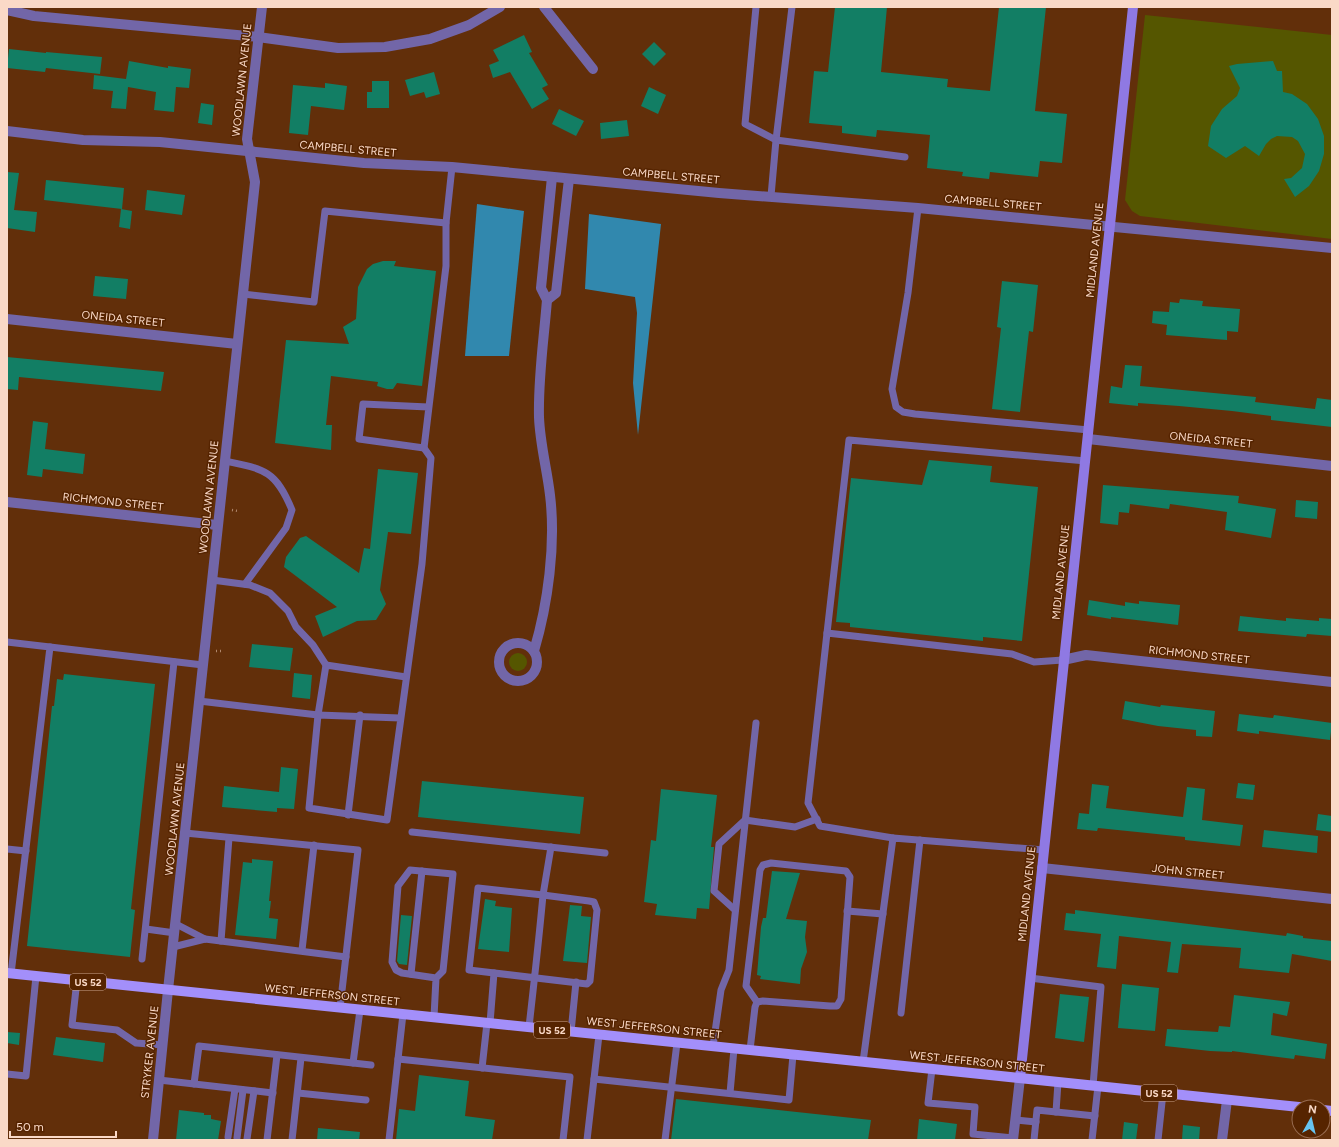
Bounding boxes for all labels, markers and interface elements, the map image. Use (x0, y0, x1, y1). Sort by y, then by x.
street label: WOODLAWN AVENUE (230, 23, 254, 137)
street label: CAMPBELL STREET (299, 138, 397, 160)
street label: CAMPBELL STREET (622, 165, 720, 187)
street label: CAMPBELL STREET (944, 192, 1042, 214)
street label: MIDLAND AVENUE (1084, 202, 1106, 298)
street label: ONEIDA STREET (81, 308, 165, 330)
street label: ONEIDA STREET (1169, 429, 1253, 451)
street label: WOODLAWN AVENUE (197, 440, 221, 554)
street label: RICHMOND STREET (62, 490, 164, 514)
street label: MIDLAND AVENUE (1050, 524, 1072, 620)
street label: RICHMOND STREET (1148, 643, 1250, 667)
street label: WOODLAWN AVENUE (163, 762, 187, 876)
street label: MIDLAND AVENUE (1016, 846, 1038, 942)
street label: JOHN STREET (1151, 862, 1225, 882)
road number: US 52 (70, 974, 106, 990)
street label: WEST JEFFERSON STREET (264, 981, 400, 1009)
street label: STRYKER AVENUE (139, 1005, 161, 1099)
street label: WEST JEFFERSON STREET (586, 1014, 722, 1042)
road number: US 52 (534, 1022, 570, 1038)
street label: WEST JEFFERSON STREET (909, 1048, 1045, 1076)
road number: US 52 (1141, 1085, 1177, 1101)
north arrow (1291, 1099, 1331, 1139)
text: N (1307, 1103, 1317, 1117)
scale bar (10, 1113, 116, 1139)
text: 50 m (16, 1120, 44, 1134)

